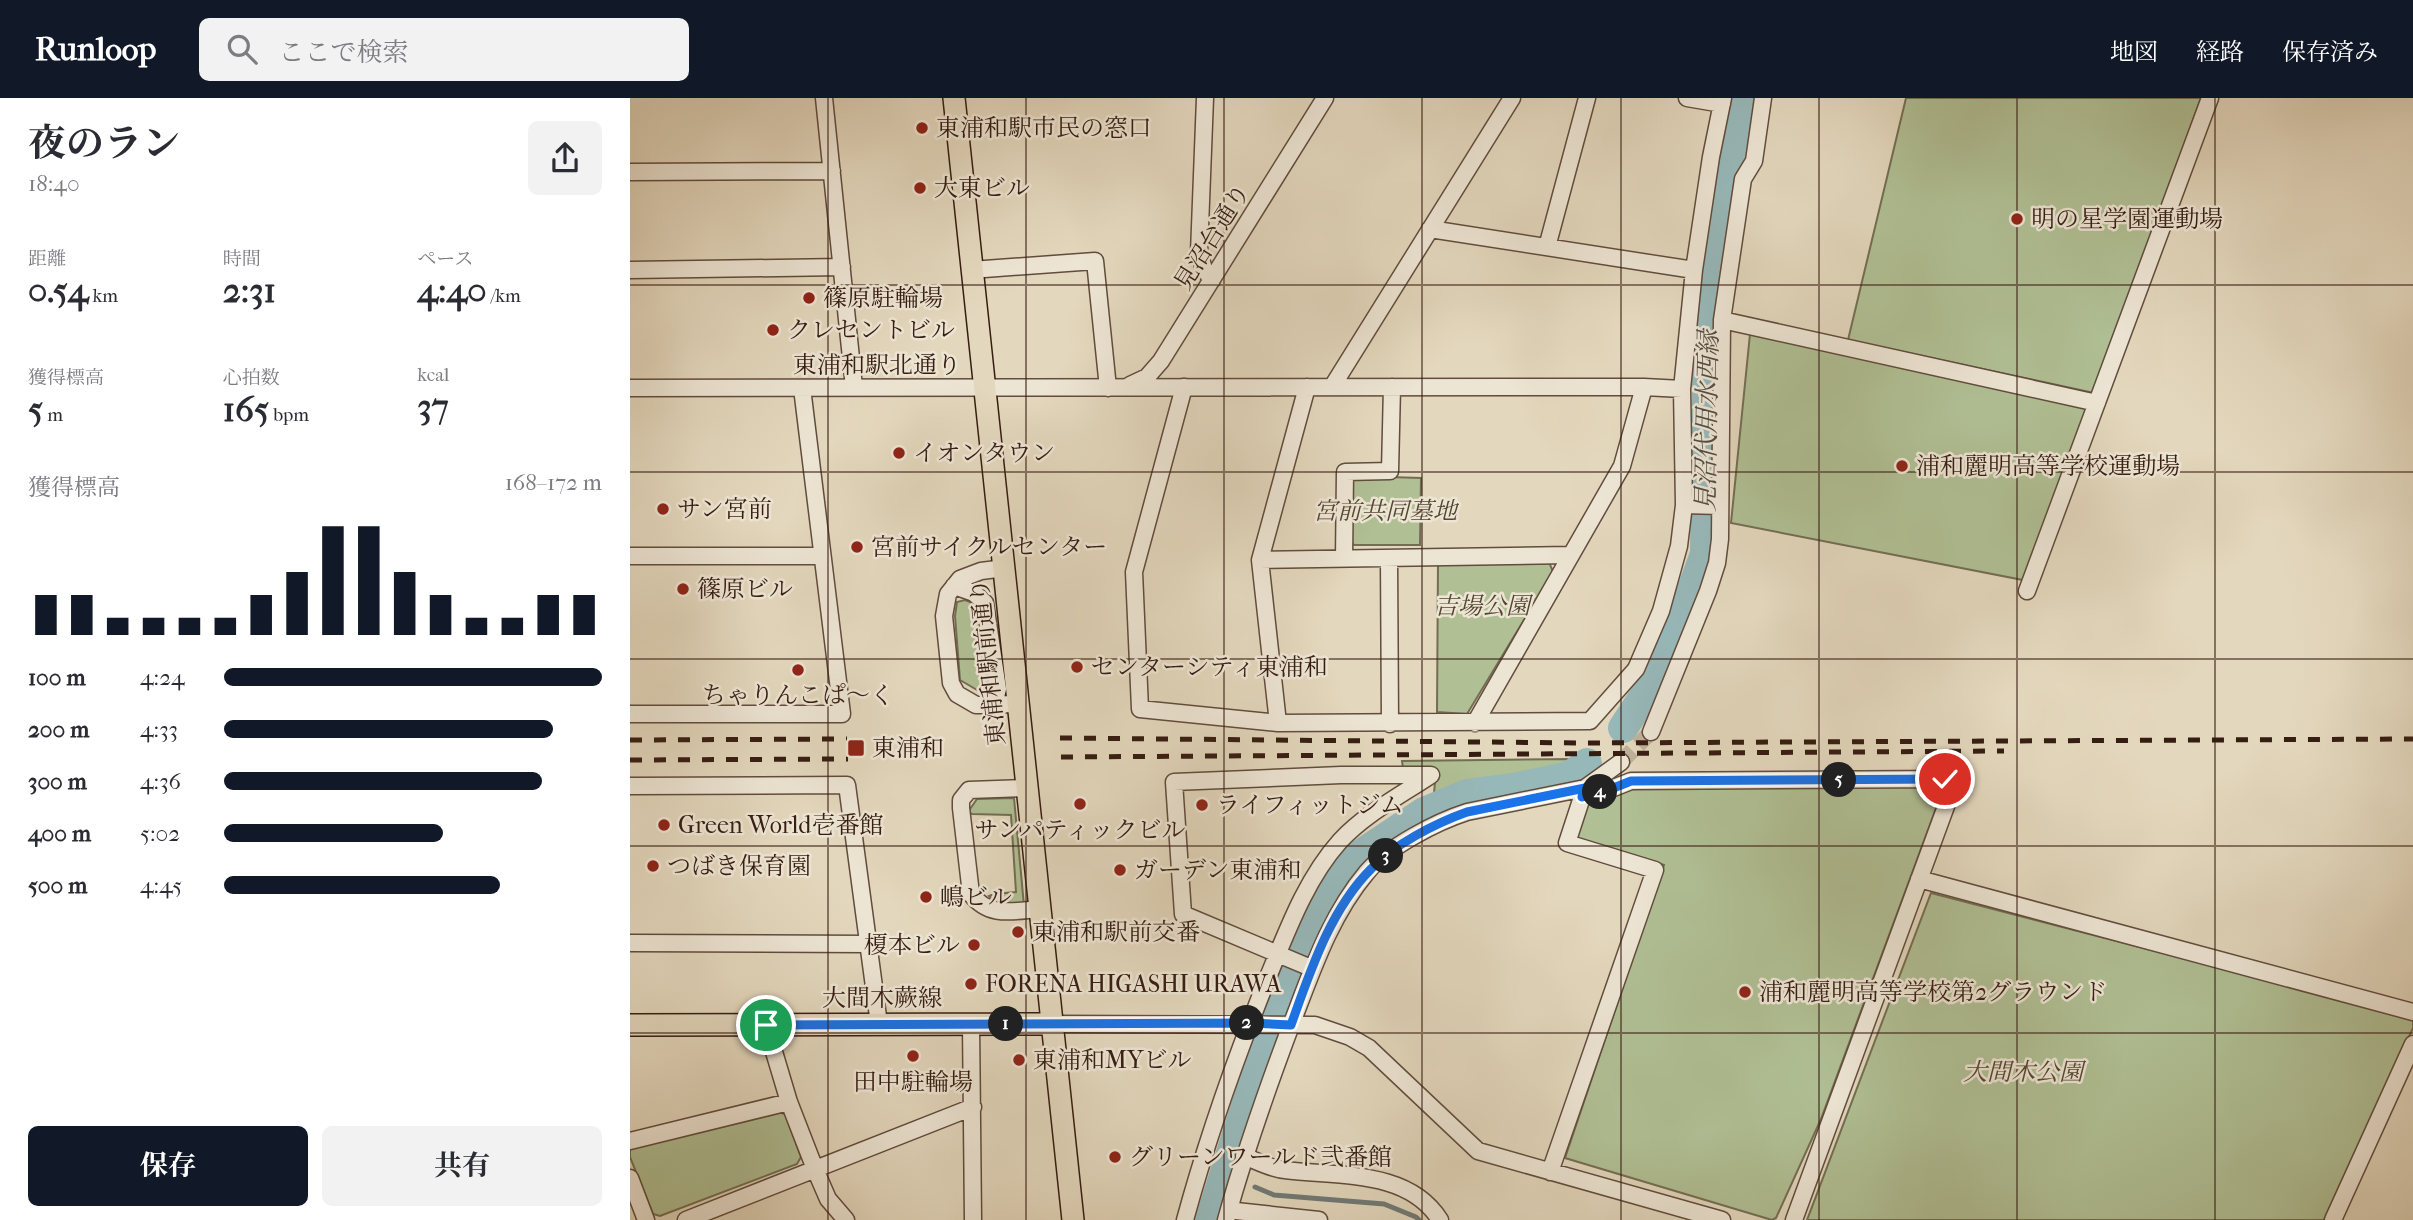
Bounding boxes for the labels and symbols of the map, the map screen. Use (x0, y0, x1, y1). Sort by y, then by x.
place label: 東浦和駅市民の窓口 (936, 114, 1152, 142)
marker: 東浦和駅市民の窓口 (914, 120, 930, 136)
place label: 大東ビル (934, 174, 1030, 202)
street label: 見沼台通り (1168, 179, 1256, 295)
marker: 大東ビル (912, 180, 928, 196)
place label: 明の星学園運動場 (2031, 205, 2223, 233)
marker: 明の星学園運動場 (2009, 211, 2025, 227)
place label: 篠原駐輪場 (823, 284, 943, 312)
marker: 篠原駐輪場 (801, 290, 817, 306)
place label: クレセントビル (787, 316, 955, 344)
marker: クレセントビル (765, 322, 781, 338)
water label: 見沼代用水西縁 (1690, 327, 1724, 512)
street label: 東浦和駅北通り (793, 351, 961, 379)
place label: イオンタウン (913, 439, 1055, 467)
marker: イオンタウン (891, 445, 907, 461)
place label: 浦和麗明高等学校運動場 (1916, 452, 2180, 480)
marker: 浦和麗明高等学校運動場 (1894, 458, 1910, 474)
place label: サン宮前 (677, 495, 772, 523)
park label: 宮前共同墓地 (1313, 497, 1460, 525)
marker: サン宮前 (655, 501, 671, 517)
place label: 宮前サイクルセンター (871, 533, 1107, 561)
marker: 宮前サイクルセンター (849, 539, 865, 555)
place label: 篠原ビル (697, 575, 793, 603)
street label: 東浦和駅前通り (965, 577, 1011, 747)
marker: 篠原ビル (675, 581, 691, 597)
park label: 吉場公園 (1434, 592, 1534, 620)
place label: センターシティ東浦和 (1091, 653, 1328, 681)
marker: センターシティ東浦和 (1069, 659, 1085, 675)
marker: ちゃりんこぱ～く (790, 662, 806, 678)
place label: ちゃりんこぱ～く (702, 681, 894, 709)
place label: 東浦和 (872, 734, 944, 762)
marker: 東浦和 (846, 738, 866, 758)
pin (1915, 749, 1975, 809)
pin: 5 (1822, 762, 1856, 798)
pin: 4 (1583, 774, 1618, 810)
place label: ライフィットジム (1216, 791, 1404, 819)
marker: サンパティックビル (1072, 796, 1088, 812)
marker: ライフィットジム (1194, 797, 1210, 813)
place label: Green World壱番館 (678, 811, 883, 839)
place label: サンパティックビル (974, 816, 1186, 844)
marker: Green World壱番館 (656, 817, 672, 833)
pin: 3 (1368, 838, 1404, 874)
place label: つばき保育園 (667, 852, 811, 880)
place label: ガーデン東浦和 (1134, 856, 1302, 884)
marker: つばき保育園 (645, 858, 661, 874)
marker: ガーデン東浦和 (1112, 862, 1128, 878)
place label: 嶋ビル (940, 883, 1012, 911)
marker: 嶋ビル (918, 889, 934, 905)
place label: 東浦和駅前交番 (1032, 918, 1200, 946)
marker: 東浦和駅前交番 (1010, 924, 1026, 940)
place label: 榎本ビル (864, 931, 960, 959)
marker: 榎本ビル (966, 937, 982, 953)
place label: FORENA HIGASHI URAWA (985, 970, 1282, 998)
marker: FORENA HIGASHI URAWA (963, 976, 979, 992)
place label: 浦和麗明高等学校第2グラウンド (1759, 978, 2107, 1006)
street label: 大間木蕨線 (822, 984, 942, 1012)
marker: 浦和麗明高等学校第2グラウンド (1737, 984, 1753, 1000)
pin (736, 995, 796, 1055)
pin: 1 (988, 1006, 1024, 1042)
pin: 2 (1230, 1006, 1264, 1040)
place label: 東浦和MYビル (1033, 1046, 1192, 1074)
marker: 田中駐輪場 (905, 1048, 921, 1064)
marker: 東浦和MYビル (1011, 1052, 1027, 1068)
park label: 大間木公園 (1963, 1058, 2087, 1086)
place label: 田中駐輪場 (853, 1068, 973, 1096)
place label: グリーンワールド弐番館 (1129, 1143, 1392, 1171)
marker: グリーンワールド弐番館 (1107, 1149, 1123, 1165)

